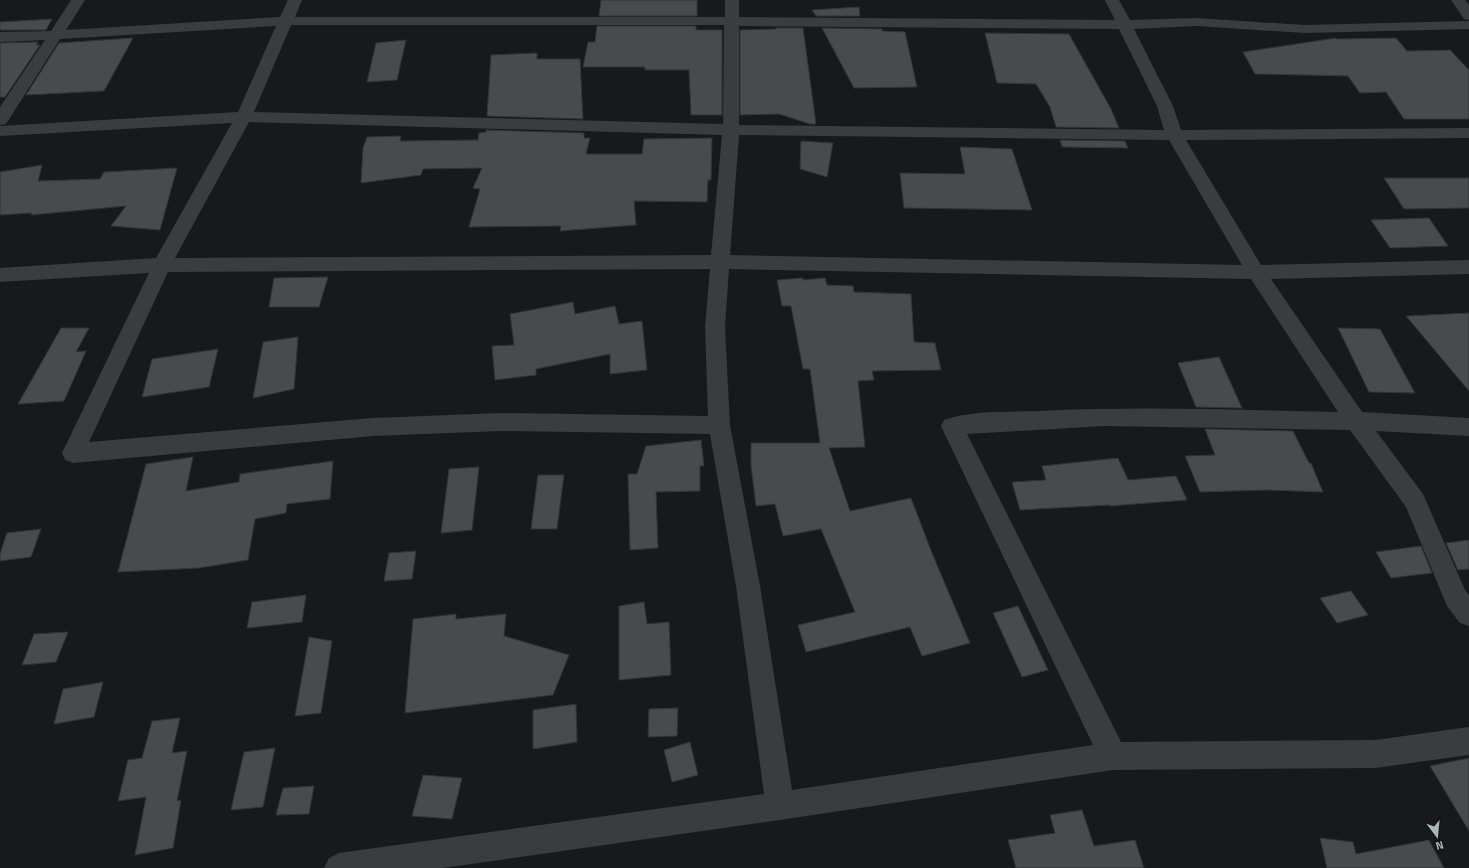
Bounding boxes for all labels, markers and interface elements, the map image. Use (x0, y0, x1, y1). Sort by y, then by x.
north arrow (1417, 816, 1457, 856)
text: N (1434, 837, 1446, 854)

